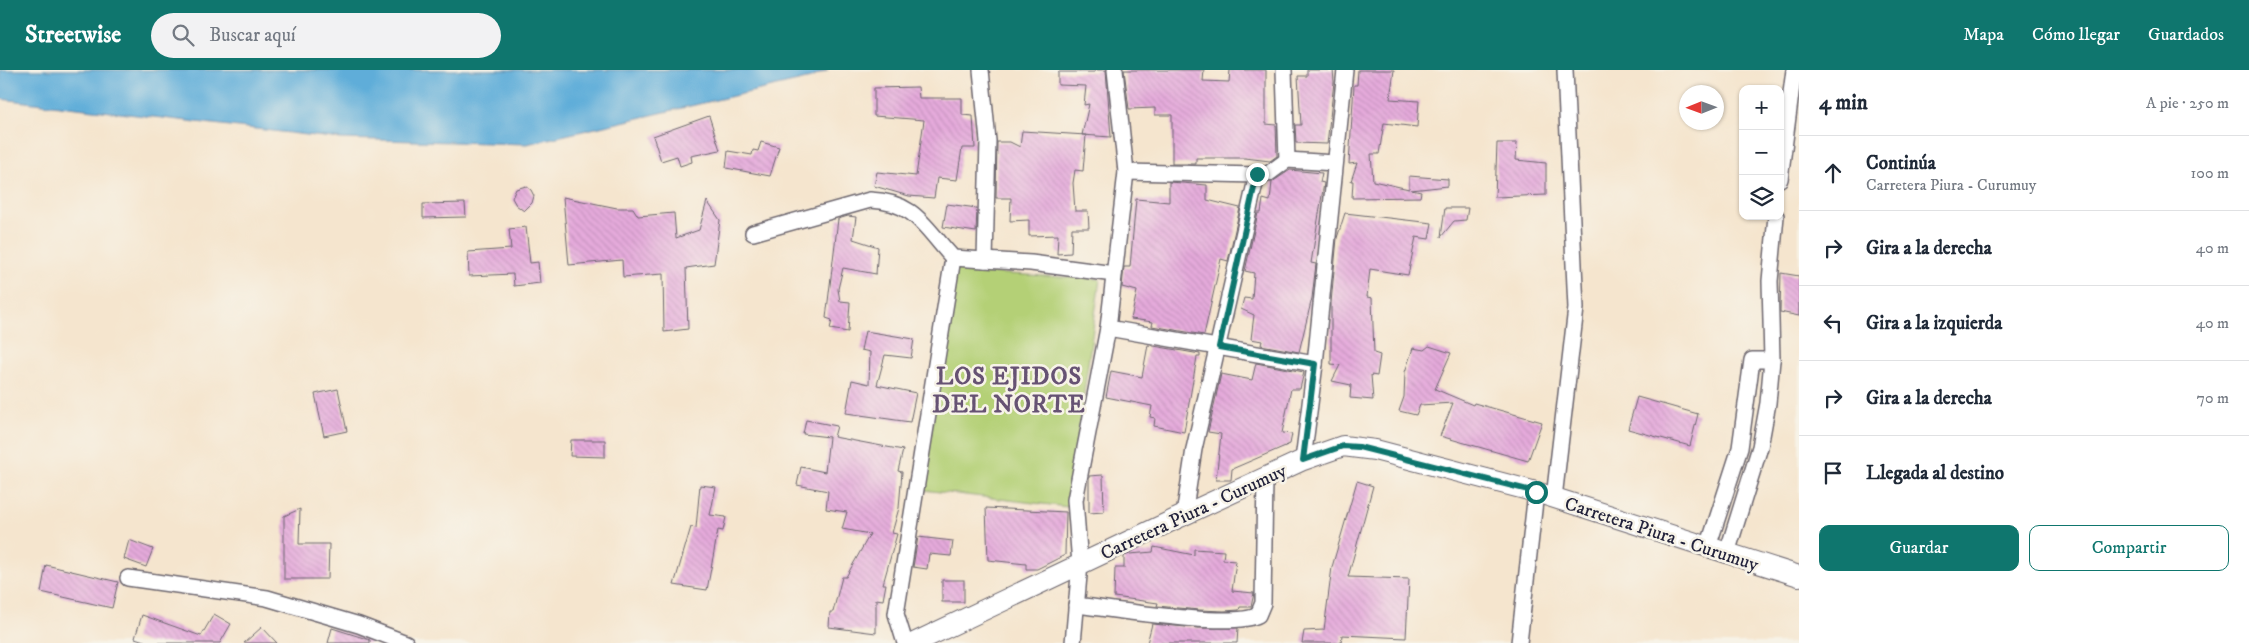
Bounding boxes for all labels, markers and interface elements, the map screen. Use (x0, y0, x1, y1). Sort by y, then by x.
search box (151, 13, 501, 58)
text: Streetwise (25, 20, 121, 50)
icon: search (169, 21, 197, 49)
text: Buscar aquí (209, 24, 296, 47)
text: Mapa (1963, 24, 2004, 46)
text: Cómo llegar (2032, 24, 2120, 46)
text: Guardados (2148, 24, 2224, 46)
north arrow (1679, 85, 1724, 130)
map controls (1739, 85, 1784, 220)
button: + (1739, 85, 1784, 130)
text: 4 min (1819, 90, 1868, 116)
text: A pie · 250 m (2146, 93, 2229, 113)
button: − (1739, 130, 1784, 175)
text: Continúa (1866, 152, 1936, 175)
icon: ahead (1819, 159, 1847, 187)
route end (1246, 163, 1269, 186)
text: 100 m (2191, 163, 2229, 183)
button: layers (1739, 175, 1784, 220)
text: Carretera Piura - Curumuy (1866, 175, 2036, 195)
icon: right (1819, 234, 1847, 262)
text: Gira a la derecha (1866, 237, 1992, 260)
text: 40 m (2196, 238, 2229, 258)
icon: left (1819, 309, 1847, 337)
text: Gira a la izquierda (1866, 312, 2002, 335)
text: 40 m (2196, 313, 2229, 333)
district label: LOS EJIDOS DEL NORTE (932, 362, 1086, 420)
icon: right (1819, 384, 1847, 412)
text: Gira a la derecha (1866, 387, 1992, 410)
text: 70 m (2197, 388, 2229, 408)
street label: Carretera Piura - Curumuy (1097, 459, 1291, 566)
icon: arrive (1819, 459, 1847, 487)
text: Llegada al destino (1866, 462, 2004, 485)
route start (1525, 481, 1548, 504)
street label: Carretera Piura - Curumuy (1562, 492, 1762, 577)
button: Guardar (1819, 525, 2019, 571)
button: Compartir (2029, 525, 2229, 571)

